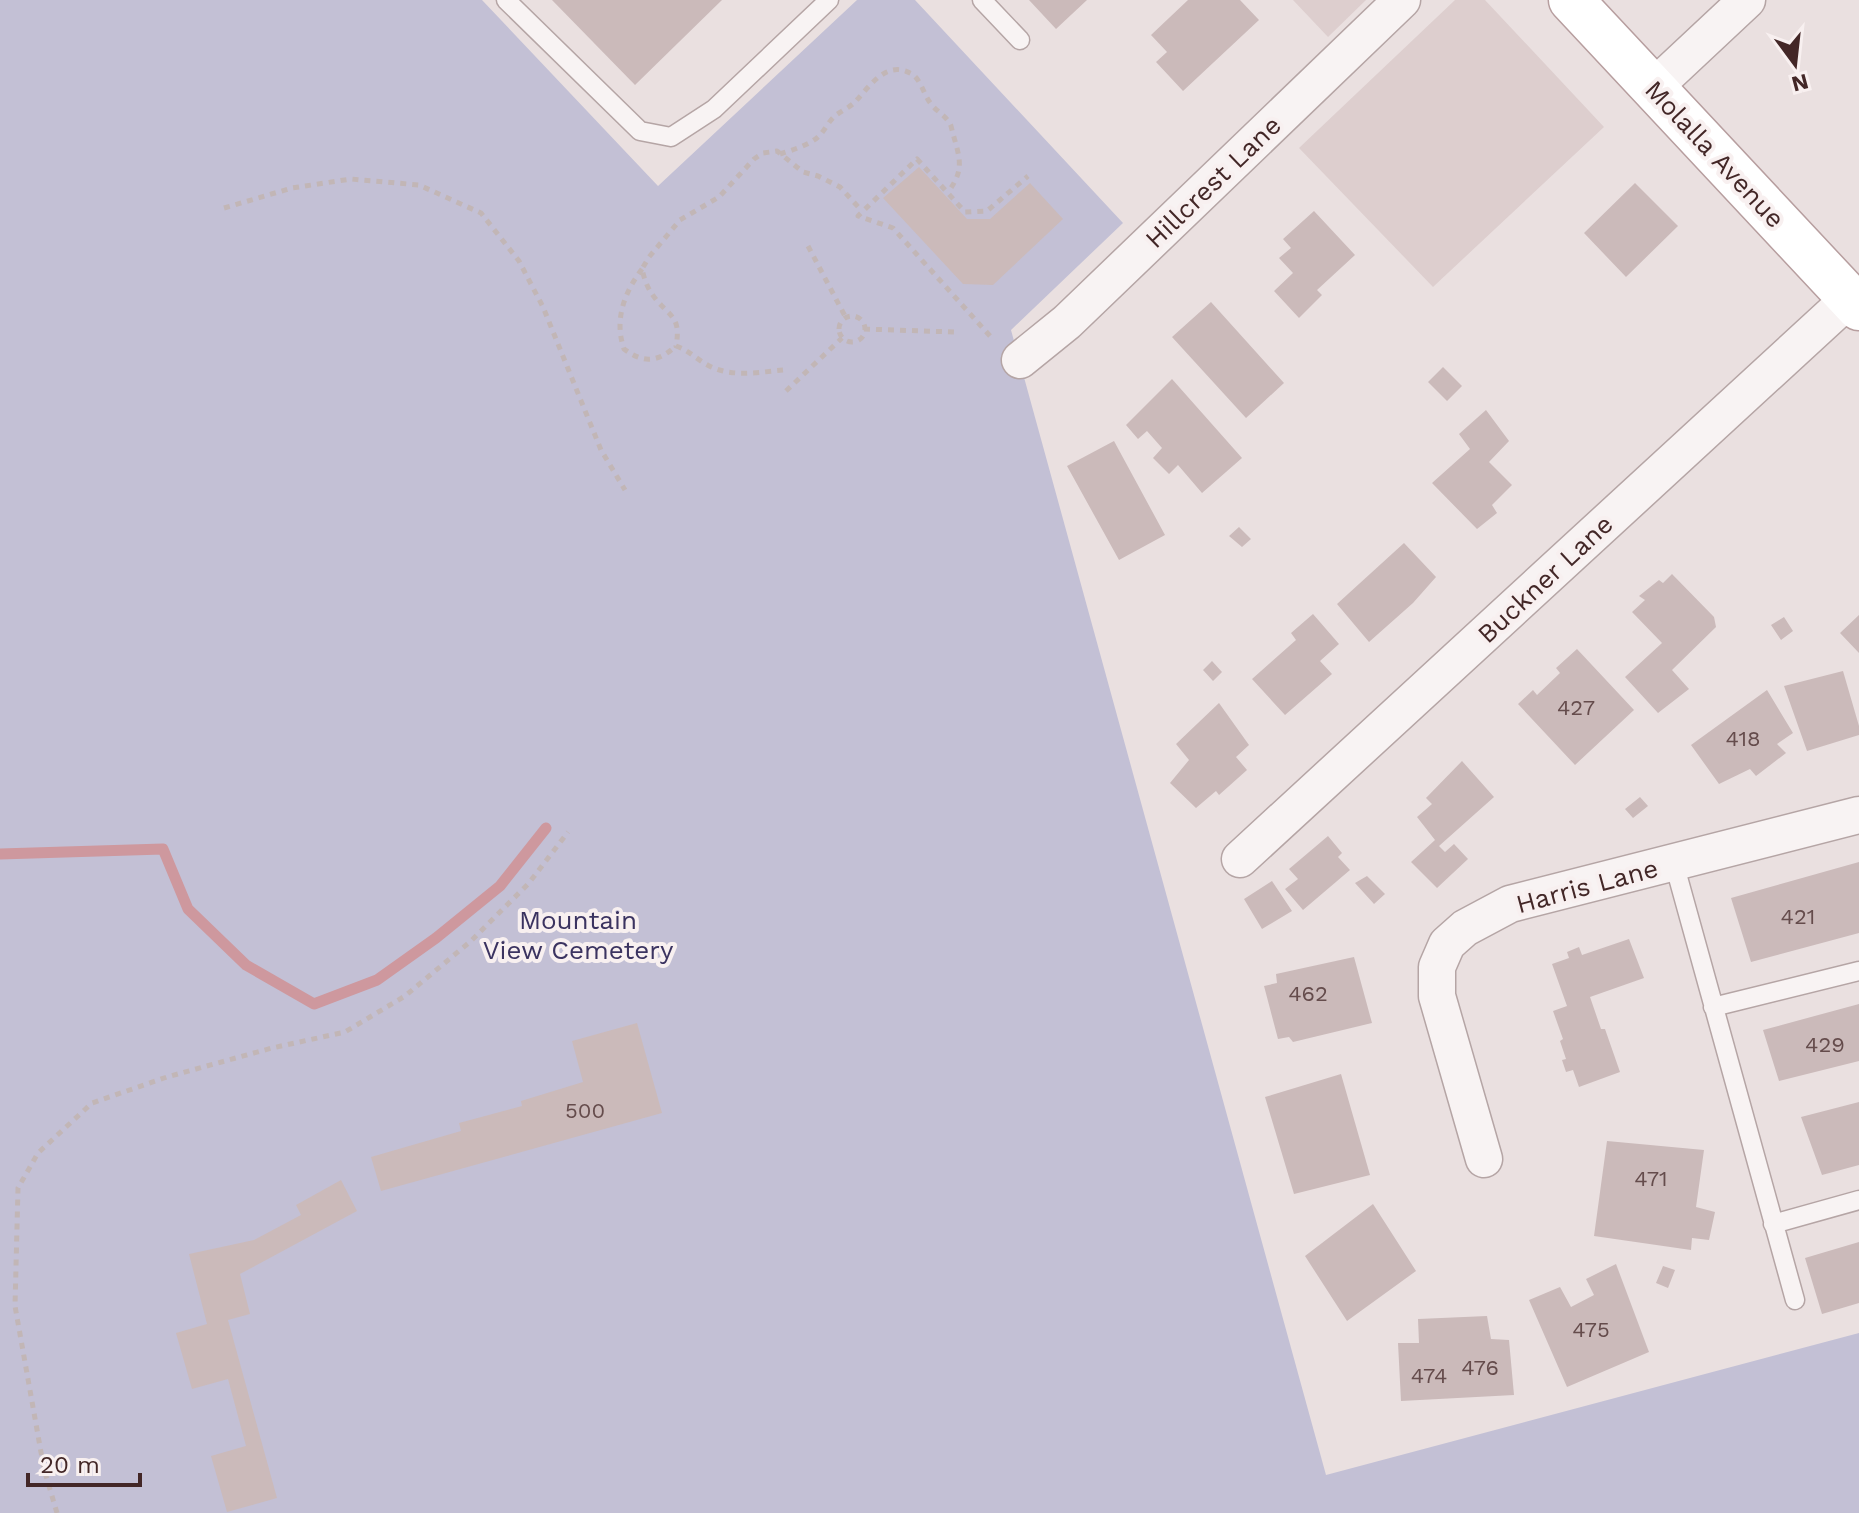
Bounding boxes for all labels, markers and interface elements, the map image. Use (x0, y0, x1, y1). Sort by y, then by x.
north arrow (1755, 24, 1835, 104)
text: N (1789, 69, 1811, 97)
street label: Molalla Avenue (1639, 74, 1791, 234)
street label: Hillcrest Lane (1139, 110, 1287, 254)
street label: Buckner Lane (1471, 509, 1619, 649)
house number: 427 (1557, 695, 1595, 720)
house number: 418 (1725, 726, 1761, 751)
street label: Harris Lane (1513, 853, 1661, 919)
house number: 421 (1781, 904, 1815, 929)
park label: Mountain View Cemetery (483, 905, 674, 965)
house number: 462 (1288, 981, 1328, 1006)
house number: 429 (1805, 1032, 1845, 1057)
house number: 500 (565, 1098, 605, 1123)
house number: 471 (1634, 1166, 1668, 1191)
house number: 475 (1572, 1317, 1610, 1342)
house number: 476 (1461, 1355, 1499, 1380)
house number: 474 (1411, 1363, 1447, 1388)
scale bar (28, 1437, 140, 1487)
text: 20 m (40, 1451, 100, 1479)

